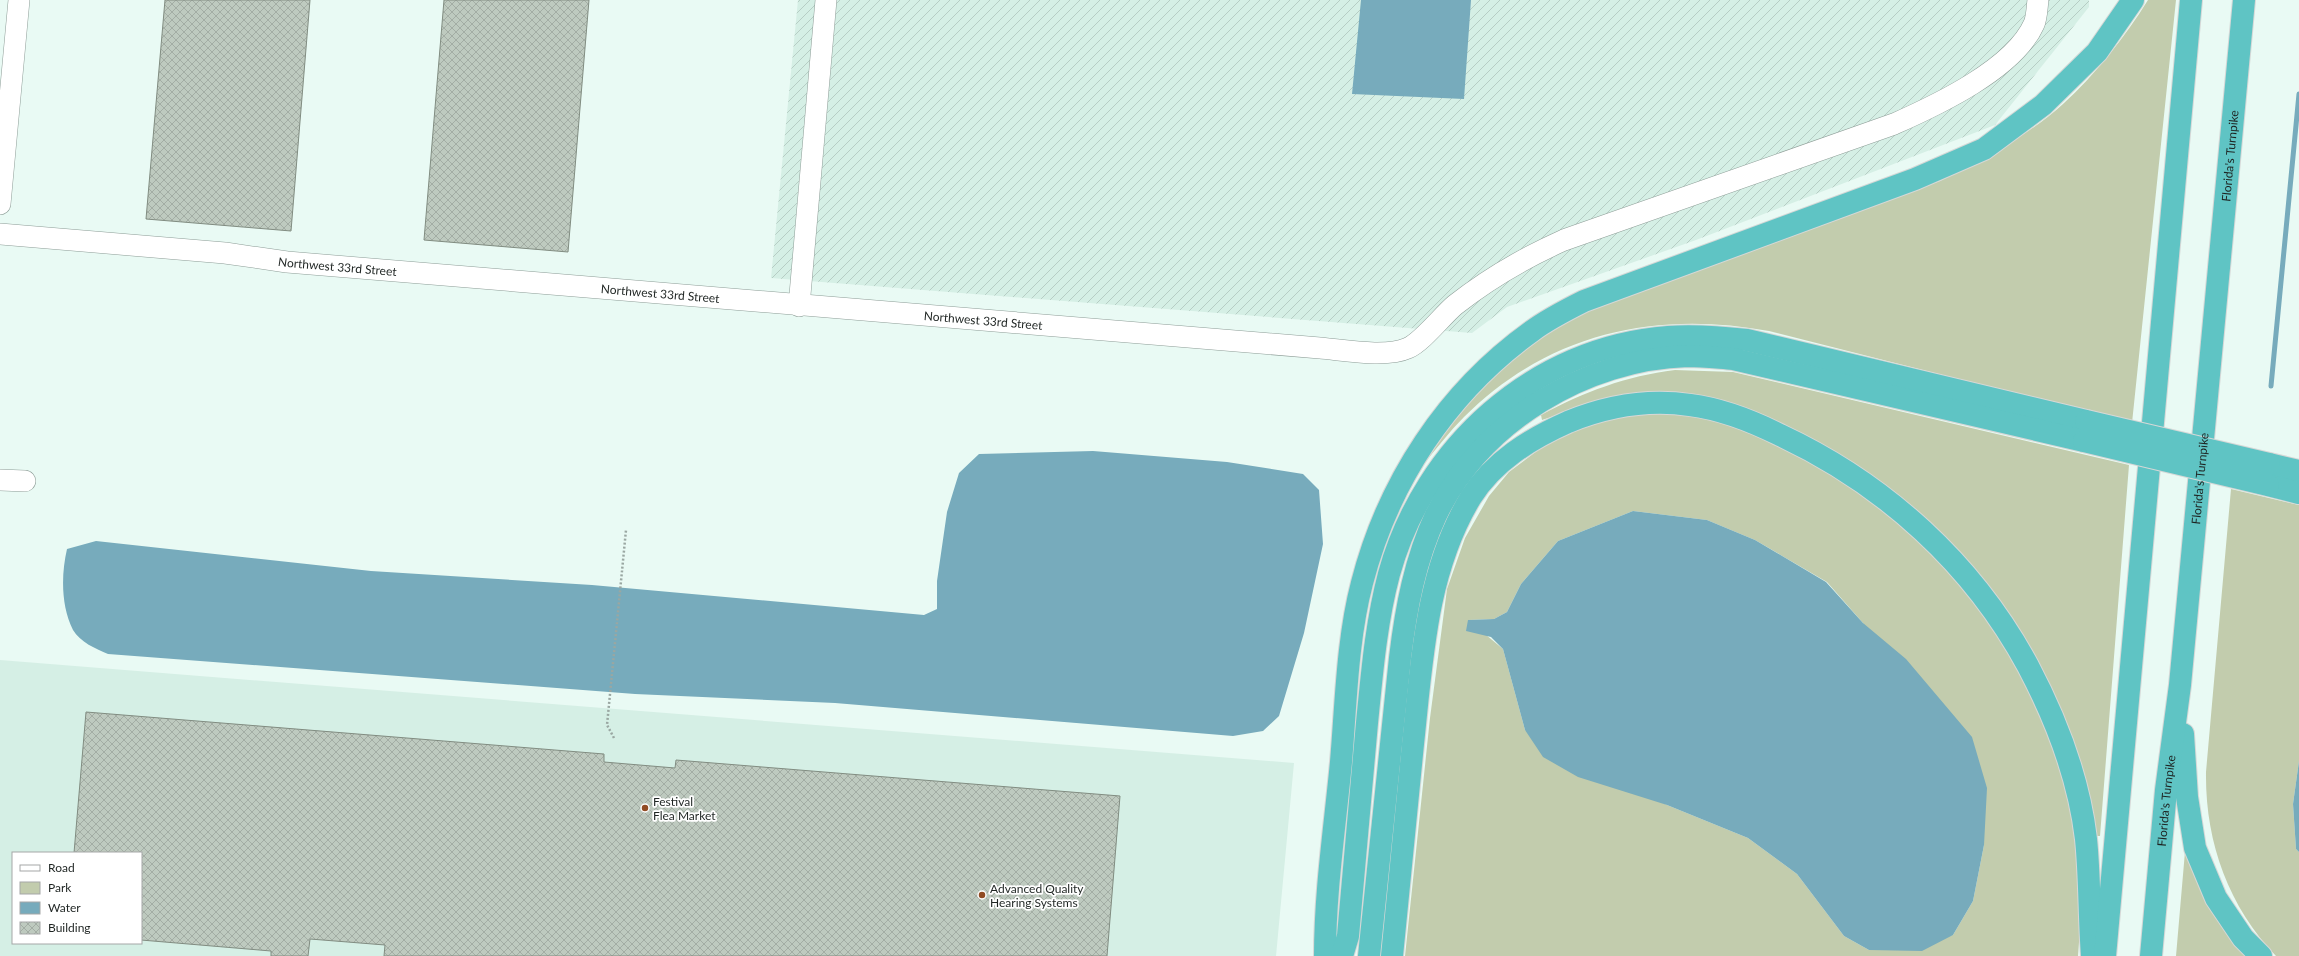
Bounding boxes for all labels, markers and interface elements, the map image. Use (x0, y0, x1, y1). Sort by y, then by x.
street label: Florida's Turnpike (2218, 109, 2241, 202)
street label: Northwest 33rd Street (277, 253, 398, 279)
street label: Northwest 33rd Street (600, 281, 721, 306)
street label: Northwest 33rd Street (923, 308, 1044, 332)
street label: Florida's Turnpike (2188, 432, 2211, 525)
street label: Florida's Turnpike (2153, 754, 2178, 847)
place label: Festival Flea Market (653, 794, 716, 823)
marker: Festival Flea Market (640, 803, 650, 813)
legend (12, 852, 142, 944)
text: Road (48, 860, 75, 875)
text: Park (48, 880, 72, 895)
place label: Advanced Quality Hearing Systems (990, 881, 1084, 910)
marker: Advanced Quality Hearing Systems (977, 890, 987, 900)
text: Water (48, 900, 81, 915)
text: Building (48, 920, 91, 935)

